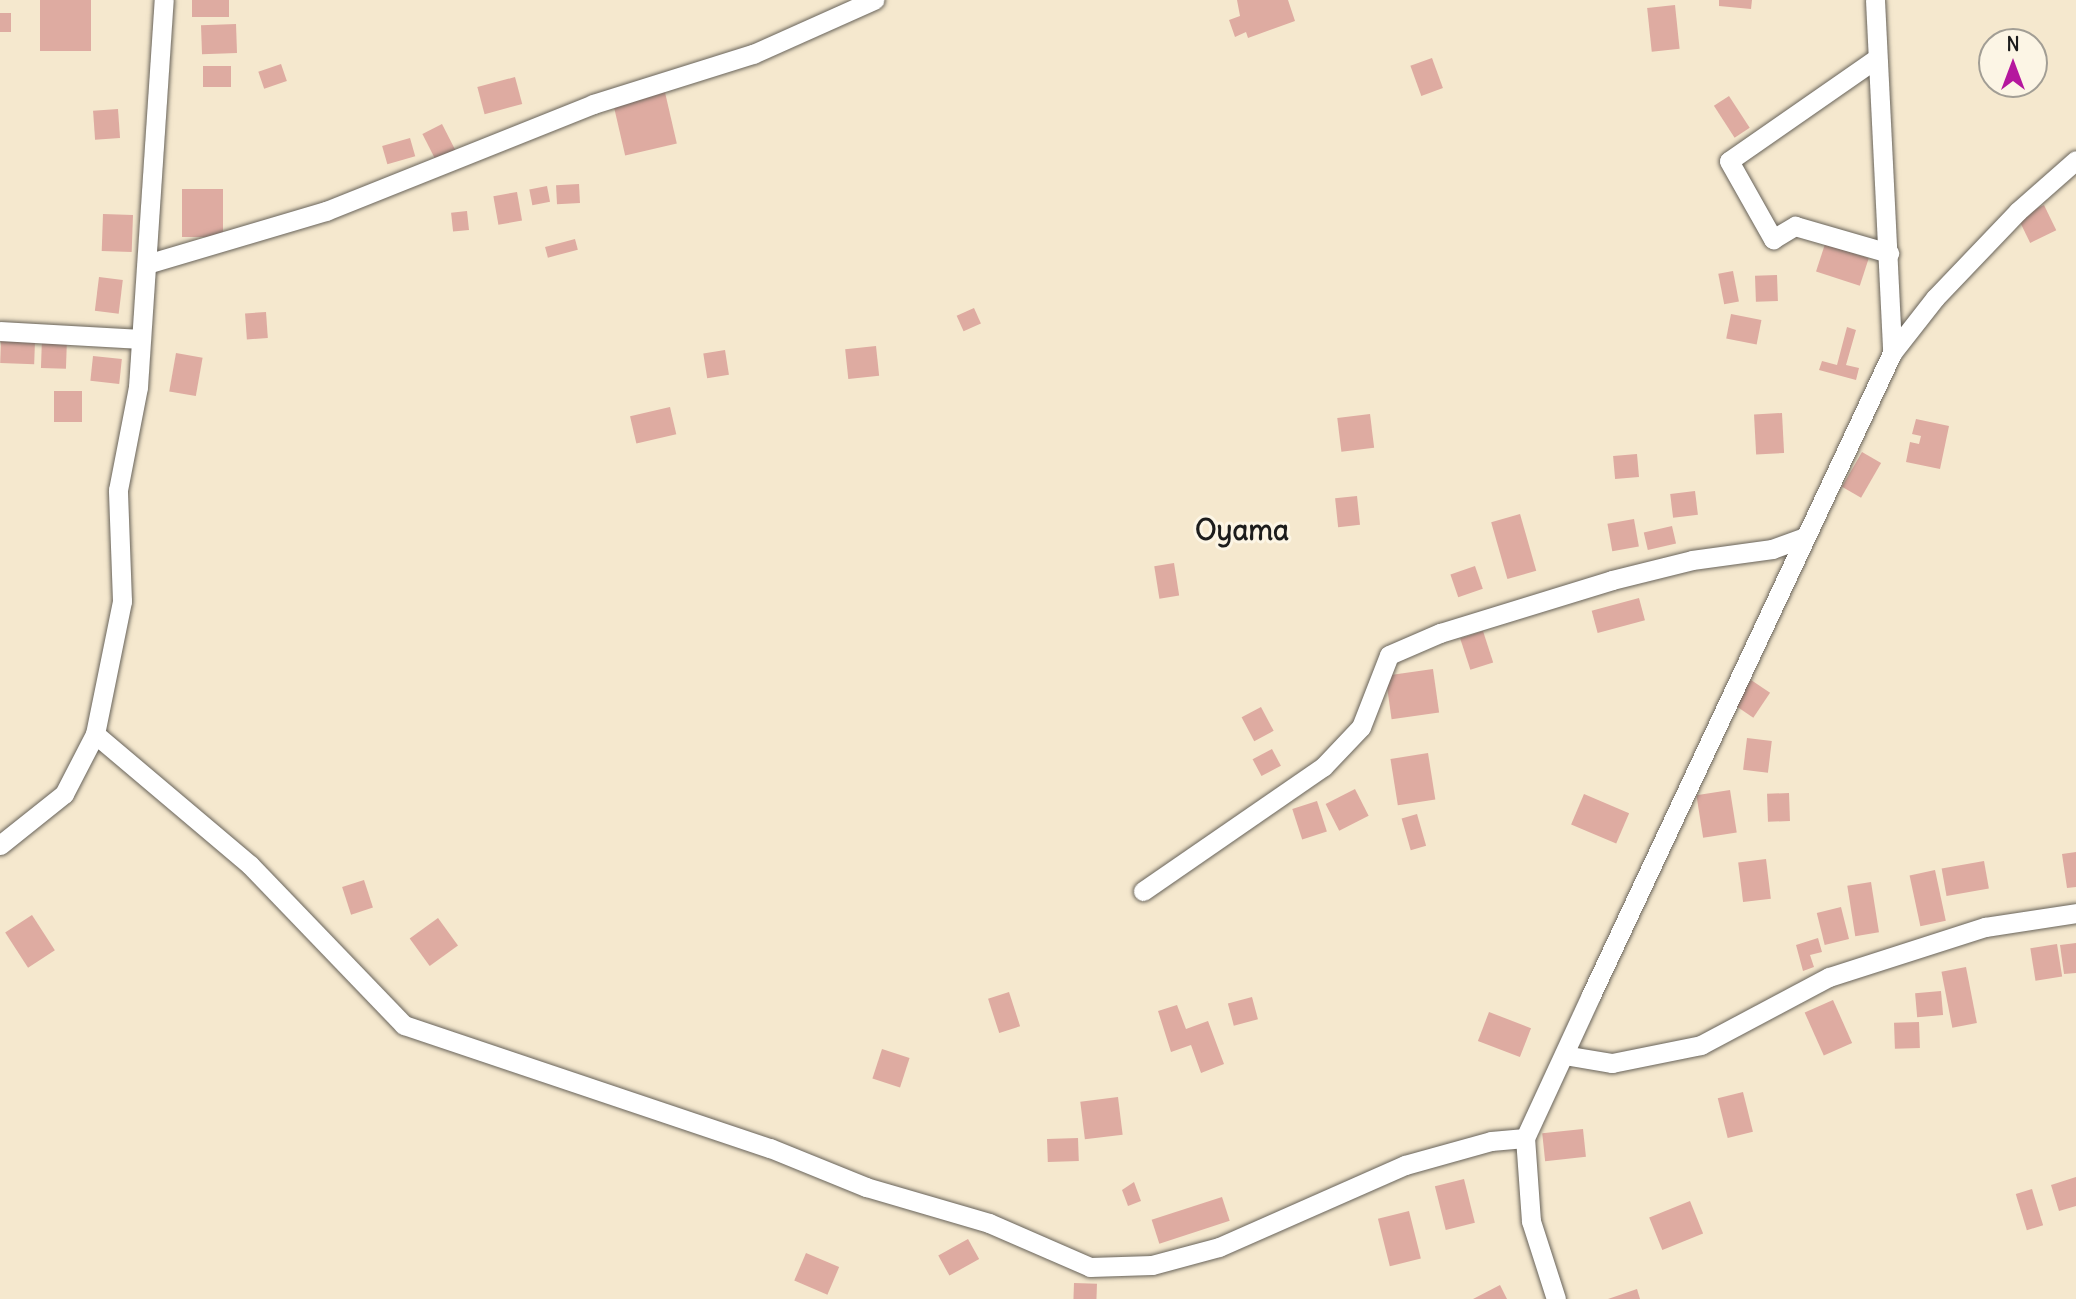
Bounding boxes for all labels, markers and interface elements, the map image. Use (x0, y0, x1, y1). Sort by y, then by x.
north arrow (1978, 28, 2048, 98)
text: N (2006, 32, 2020, 56)
district label: Oyama (1195, 513, 1289, 547)

